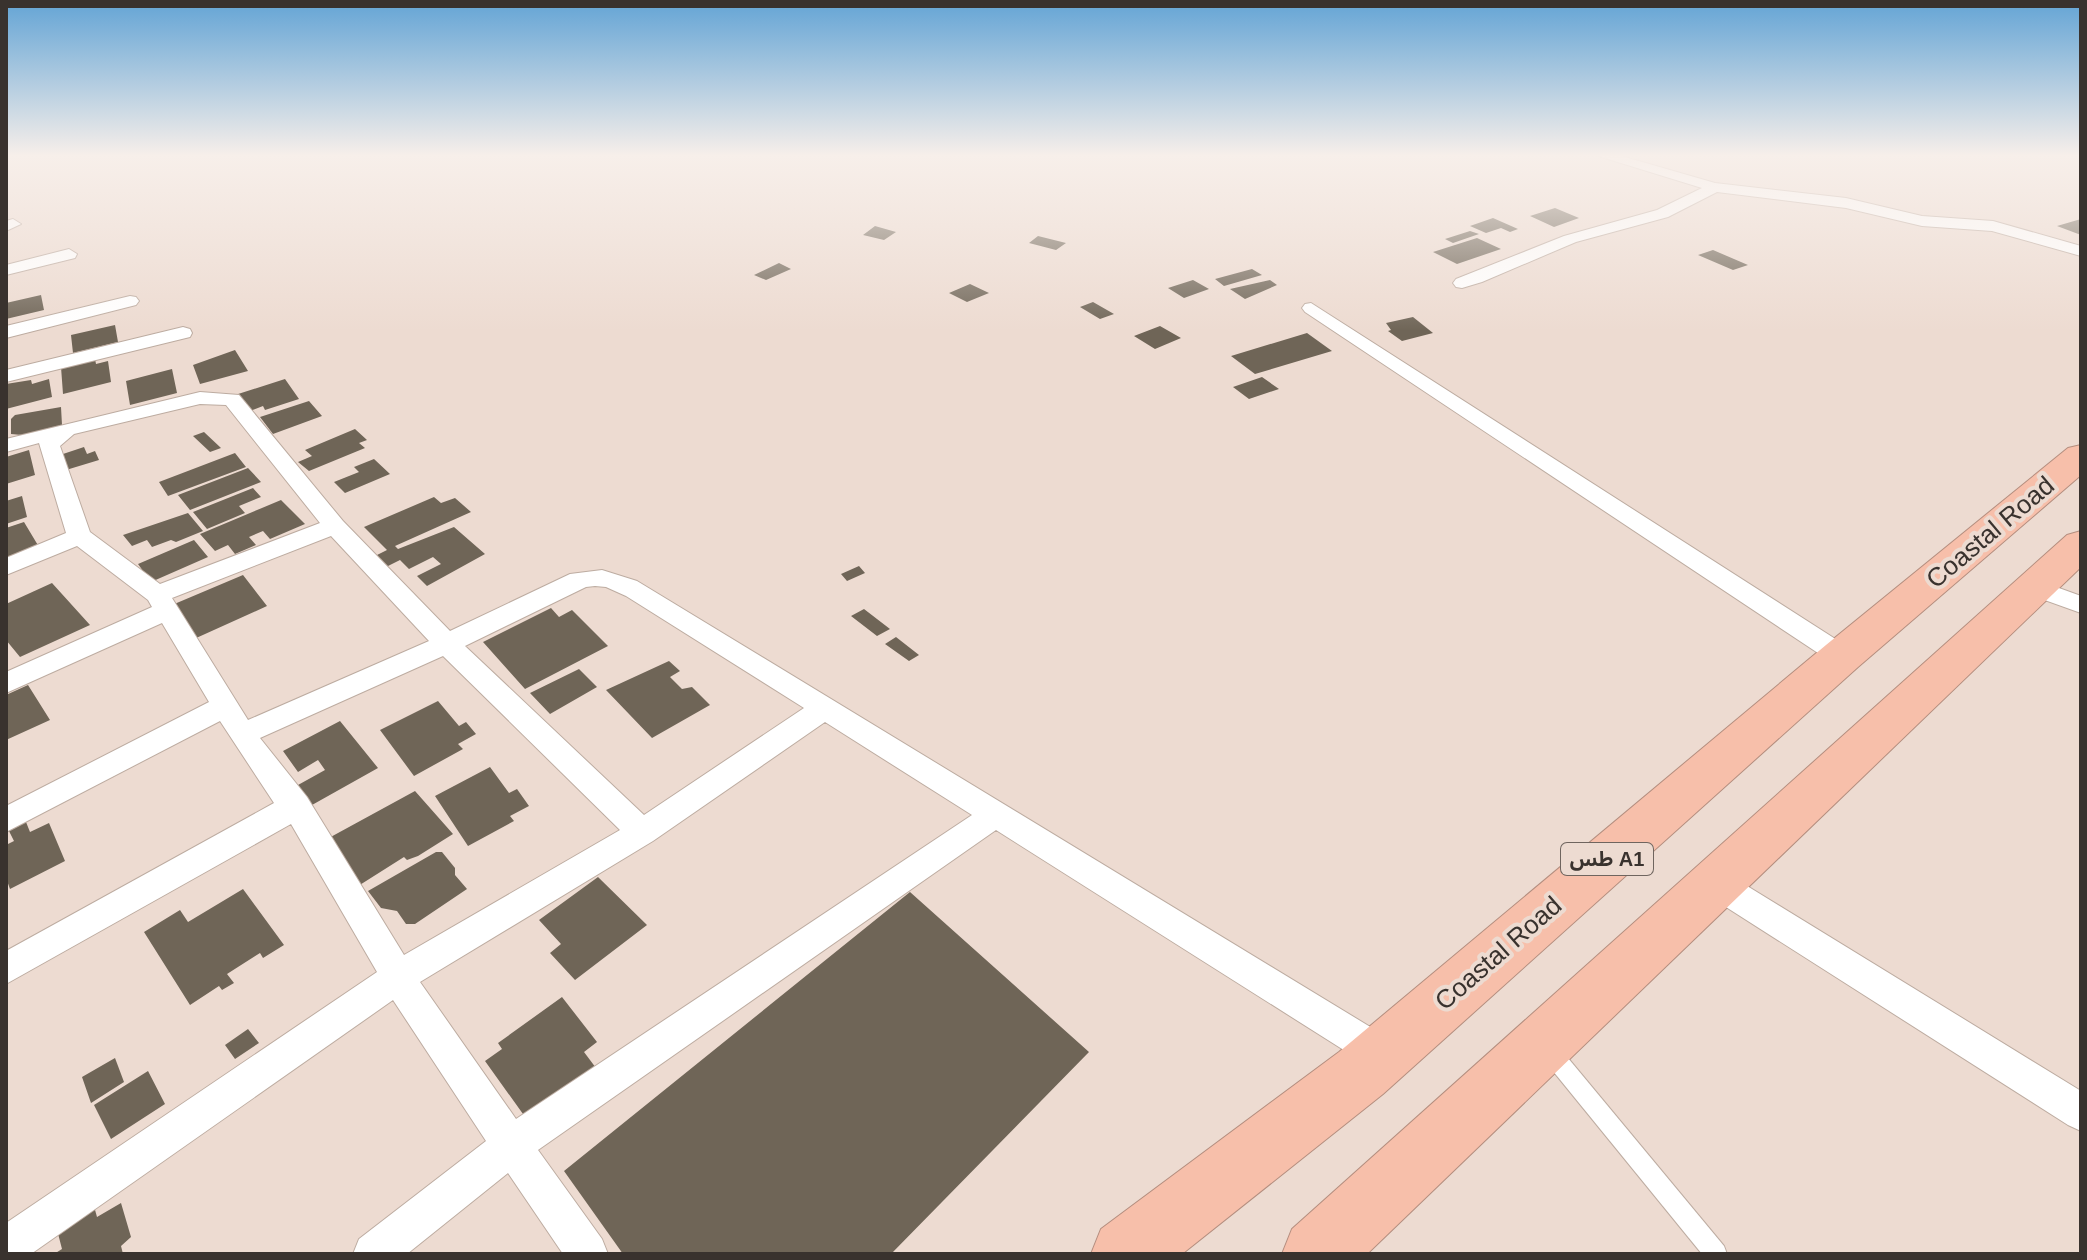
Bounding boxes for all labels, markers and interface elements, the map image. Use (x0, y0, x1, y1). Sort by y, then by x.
street label: Coastal Road (1920, 470, 2060, 594)
road number: طس A1 (1561, 843, 1653, 875)
street label: Coastal Road (1429, 890, 1567, 1016)

